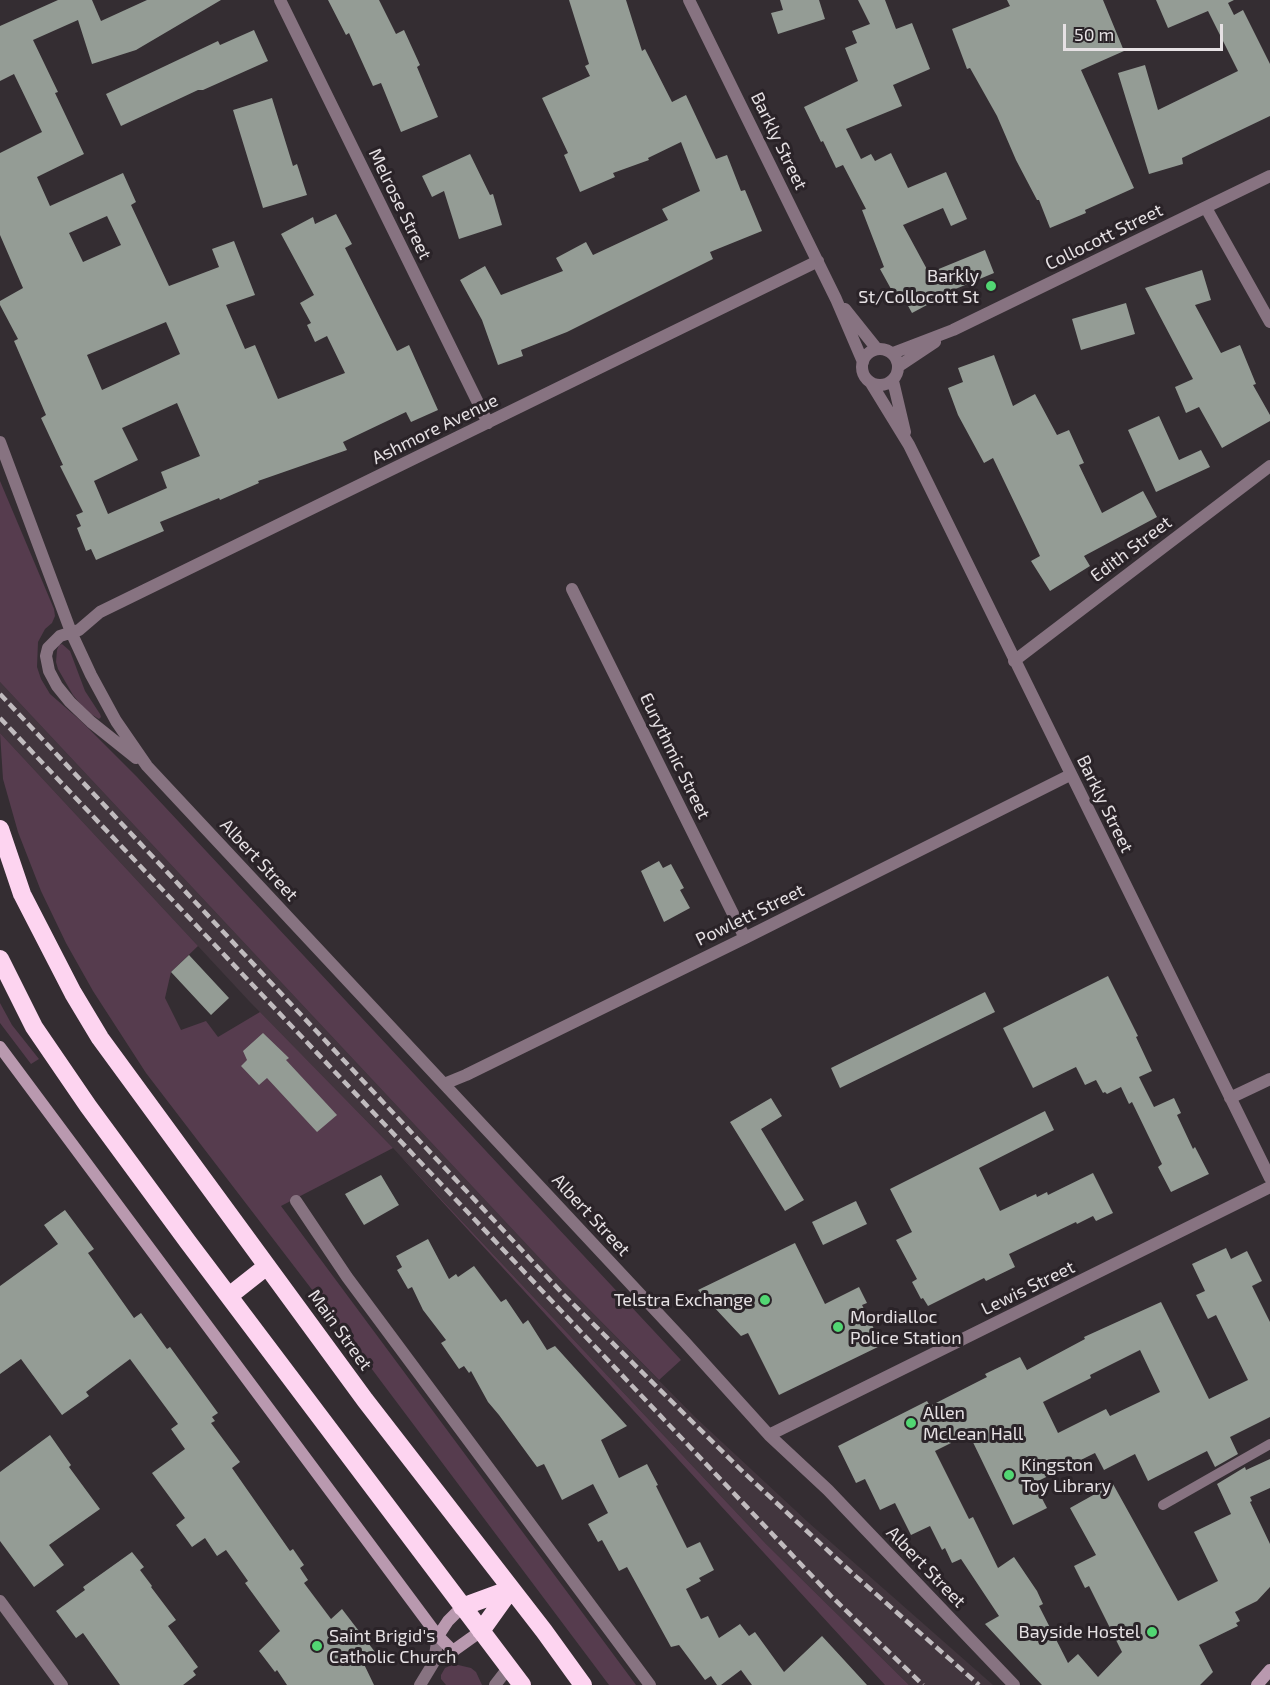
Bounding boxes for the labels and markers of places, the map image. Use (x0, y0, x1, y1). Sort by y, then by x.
place label: Barkly St/Collocott St (858, 265, 979, 308)
marker: Barkly St/Collocott St (984, 279, 998, 293)
place label: Telstra Exchange (614, 1289, 753, 1311)
marker: Telstra Exchange (758, 1293, 772, 1307)
place label: Mordialloc Police Station (850, 1306, 962, 1348)
marker: Mordialloc Police Station (831, 1320, 845, 1334)
place label: Allen McLean Hall (923, 1402, 1023, 1444)
marker: Allen McLean Hall (904, 1416, 918, 1430)
place label: Kingston Toy Library (1021, 1454, 1111, 1496)
marker: Kingston Toy Library (1002, 1468, 1016, 1482)
place label: Bayside Hostel (1019, 1621, 1140, 1643)
place label: Saint Brigid's Catholic Church (329, 1625, 457, 1668)
marker: Bayside Hostel (1145, 1625, 1159, 1639)
marker: Saint Brigid's Catholic Church (310, 1639, 324, 1653)

